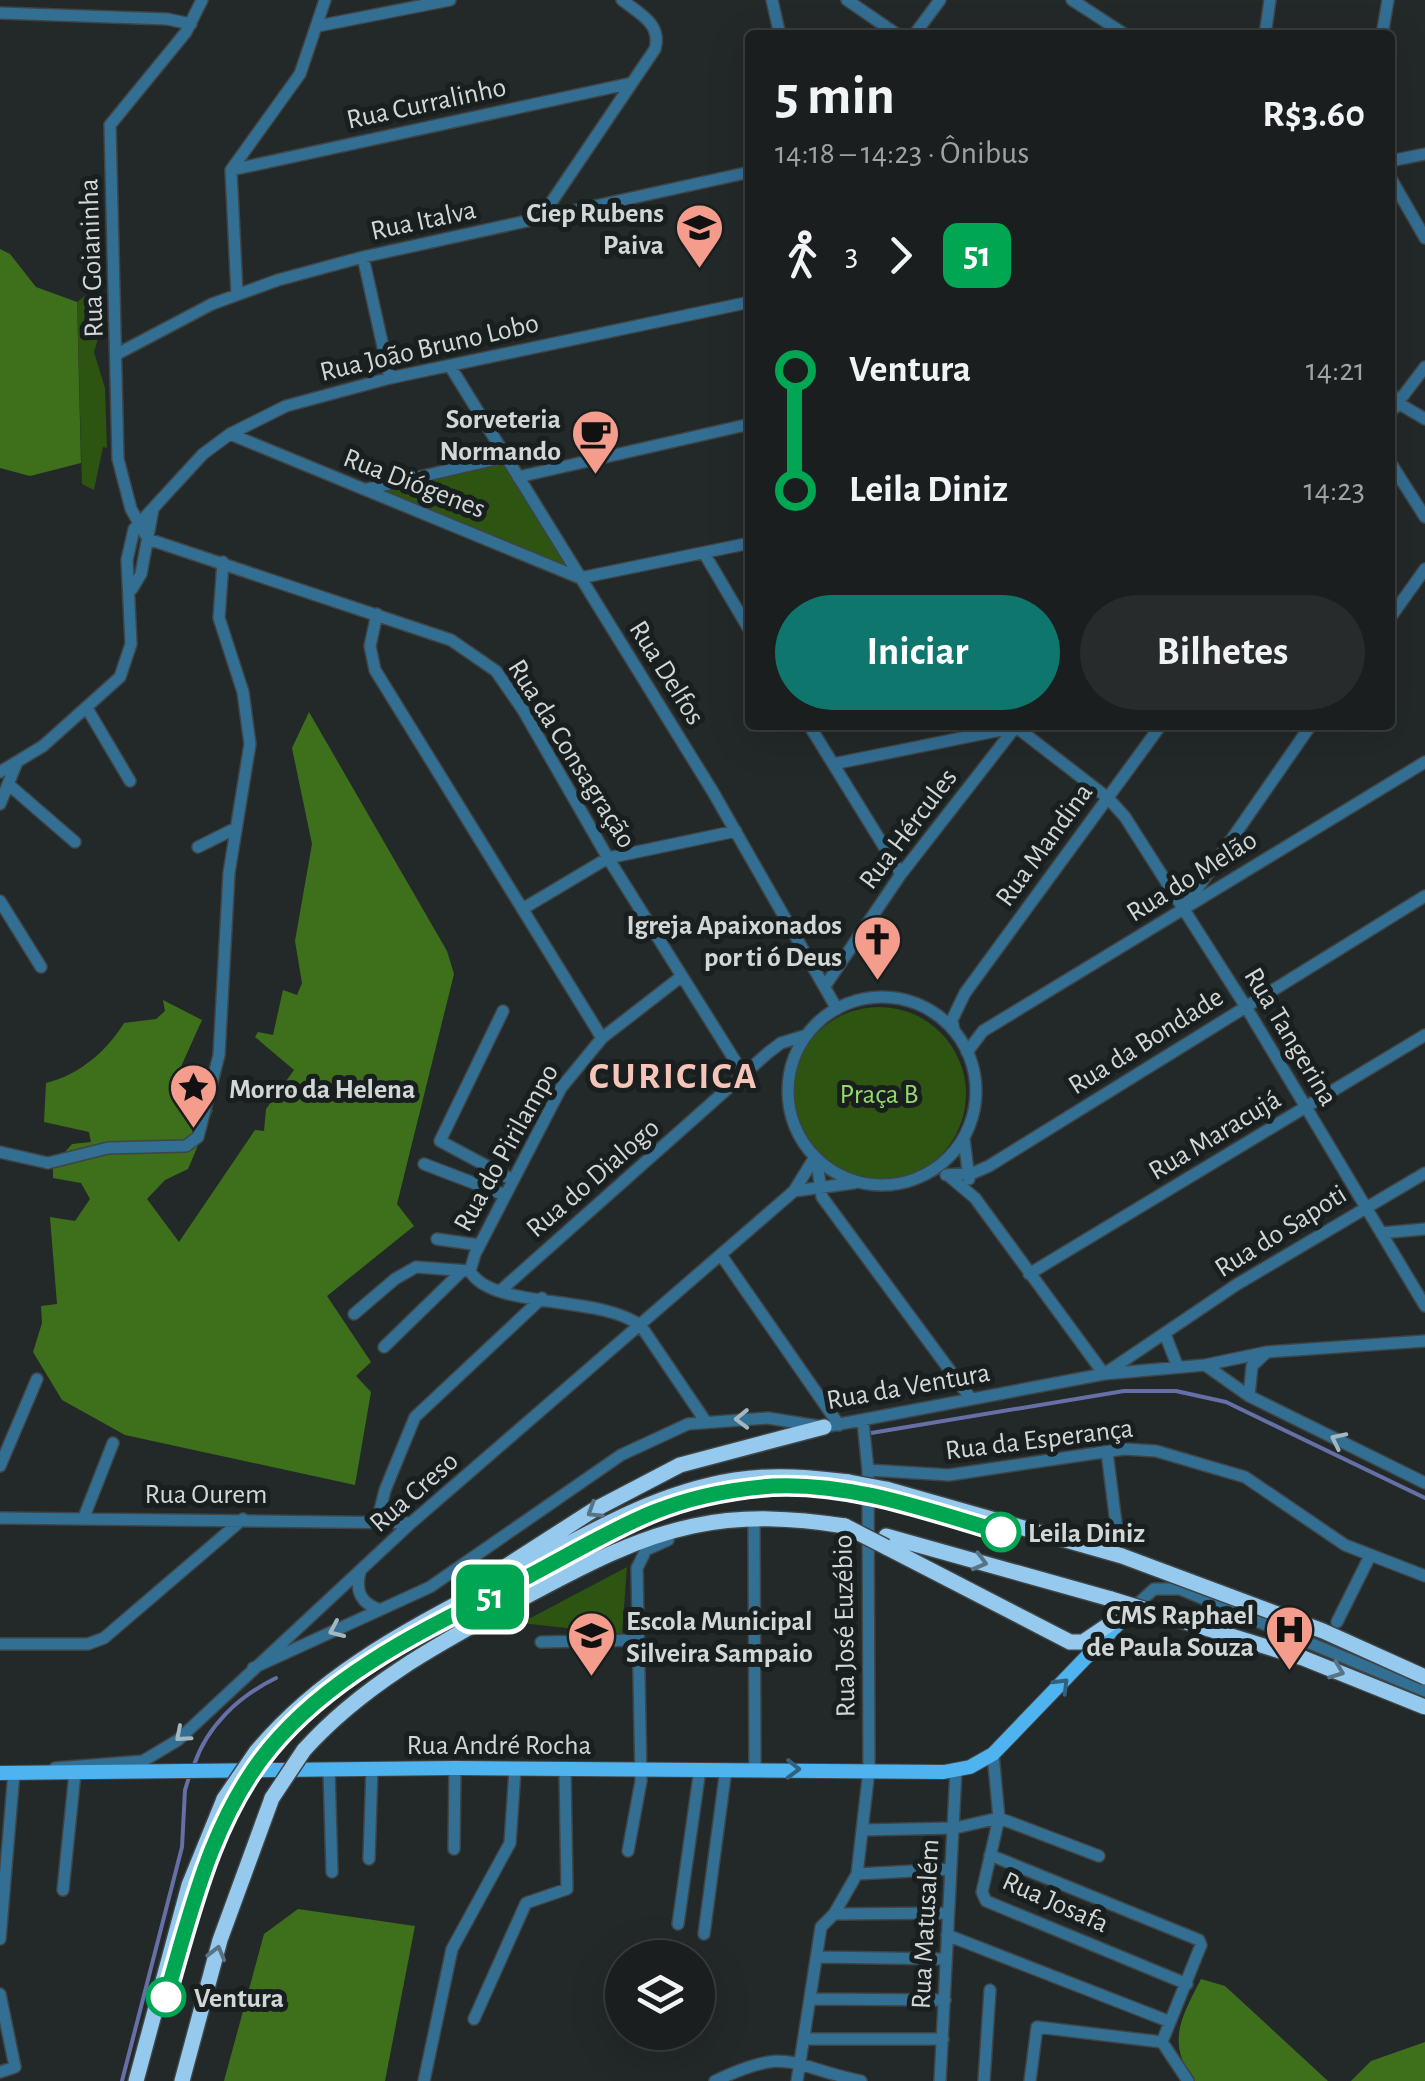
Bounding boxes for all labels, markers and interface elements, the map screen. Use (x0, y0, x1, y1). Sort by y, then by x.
text: 5 min (775, 69, 895, 124)
street label: Rua Curralinho (344, 73, 509, 135)
text: R$3.60 (1262, 96, 1365, 134)
text: 14:18 – 14:23 · Ônibus (775, 137, 1029, 169)
street label: Rua Goianinha (75, 178, 109, 338)
street label: Rua Italva (368, 196, 479, 246)
place label: Ciep Rubens Paiva (526, 200, 664, 260)
school or university icon: Ciep Rubens Paiva (673, 202, 725, 270)
icon: walk (775, 228, 830, 283)
icon: forward (873, 228, 928, 283)
text: 51 (963, 238, 991, 273)
text: 3 (845, 239, 858, 271)
street label: Rua João Bruno Lobo (317, 309, 542, 387)
text: Ventura (849, 351, 971, 389)
text: 14:21 (1306, 354, 1365, 386)
place label: Sorveteria Normando (439, 406, 561, 466)
cafe icon: Sorveteria Normando (570, 408, 622, 476)
street label: Rua Diógenes (339, 444, 489, 524)
text: Leila Diniz (849, 471, 1008, 509)
text: 14:23 (1304, 474, 1365, 506)
button: Iniciar (775, 595, 1060, 710)
button: Bilhetes (1080, 595, 1365, 710)
street label: Rua Delfos (623, 616, 709, 730)
street label: Rua da Consagração (502, 655, 641, 853)
street label: Rua Hércules (855, 764, 963, 895)
street label: Rua Mandina (991, 778, 1098, 912)
street label: Rua do Melão (1122, 826, 1262, 928)
place label: Igreja Apaixonados por ti ó Deus (626, 912, 842, 972)
church icon: Igreja Apaixonados por ti ó Deus (851, 914, 903, 982)
street label: Rua Tangerina (1238, 963, 1342, 1111)
street label: Rua da Bondade (1064, 983, 1228, 1100)
district label: CURICICA (589, 1058, 759, 1096)
street label: Rua do Pirilampo (449, 1059, 564, 1236)
place icon: Morro da Helena (168, 1062, 220, 1130)
place label: Morro da Helena (229, 1076, 415, 1104)
park label: Praça B (840, 1081, 918, 1109)
street label: Rua Maracujá (1144, 1085, 1286, 1186)
street label: Rua do Dialogo (522, 1114, 665, 1243)
street label: Rua do Sapoti (1210, 1180, 1352, 1283)
street label: Rua da Ventura (824, 1359, 992, 1415)
one-way arrow (734, 1408, 750, 1429)
street label: Rua da Esperança (944, 1415, 1135, 1465)
one-way arrow (1330, 1433, 1348, 1452)
street label: Rua Creso (365, 1447, 464, 1538)
street label: Rua Ourem (145, 1481, 267, 1509)
one-way arrow (587, 1498, 605, 1517)
marker: Leila Diniz (982, 1513, 1020, 1551)
place label: Leila Diniz (1028, 1520, 1145, 1548)
street label: Rua José Euzébio (829, 1534, 861, 1718)
one-way arrow (971, 1551, 989, 1572)
line badge: 51 (445, 1564, 535, 1630)
text: 51 (476, 1580, 504, 1615)
place label: CMS Raphael de Paula Souza (1087, 1602, 1254, 1662)
hospital icon: CMS Raphael de Paula Souza (1263, 1604, 1315, 1672)
place label: Escola Municipal Silveira Sampaio (626, 1608, 813, 1668)
school or university icon: Escola Municipal Silveira Sampaio (565, 1610, 617, 1678)
one-way arrow (328, 1618, 346, 1638)
one-way arrow (1328, 1660, 1345, 1680)
one-way arrow (1051, 1679, 1069, 1697)
one-way arrow (176, 1723, 194, 1741)
street label: Rua André Rocha (407, 1732, 591, 1760)
one-way arrow (786, 1758, 801, 1780)
street label: Rua Matusalém (908, 1838, 944, 2010)
street label: Rua Josafa (998, 1867, 1112, 1939)
map controls (605, 1940, 715, 2050)
button: layers (605, 1940, 715, 2050)
one-way arrow (205, 1945, 226, 1962)
marker: Ventura (147, 1978, 185, 2016)
place label: Ventura (194, 1985, 284, 2013)

